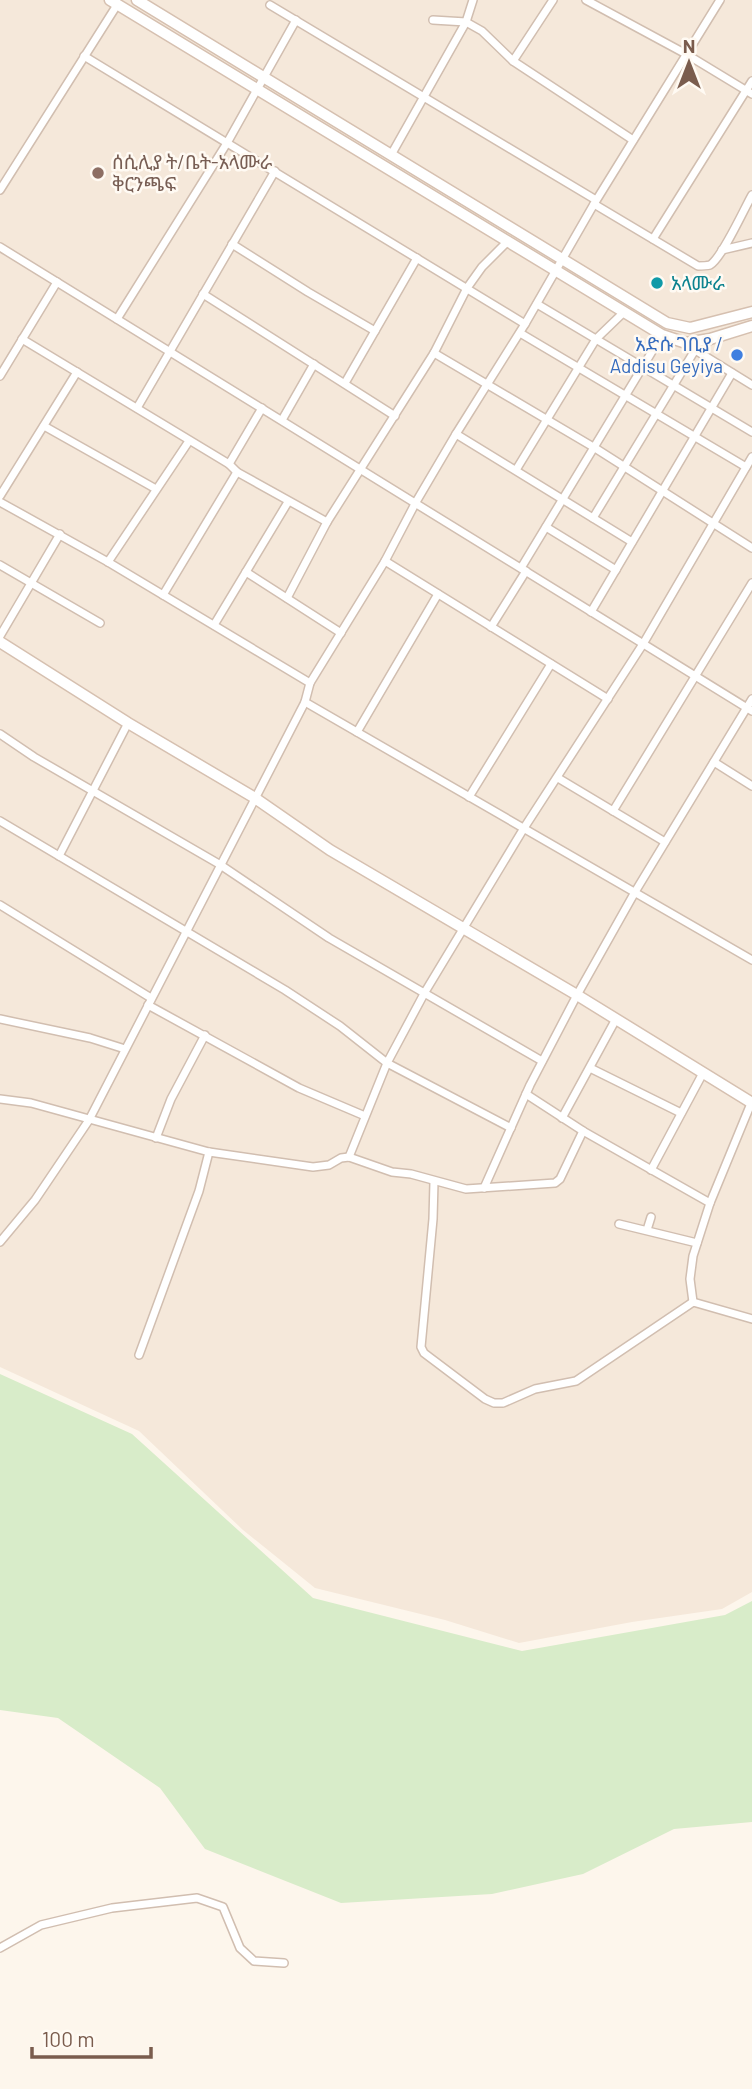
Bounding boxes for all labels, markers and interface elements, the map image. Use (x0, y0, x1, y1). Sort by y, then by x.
north arrow (654, 28, 724, 98)
text: N (683, 34, 695, 57)
place label: ሰሲሊያ ት/ቤት-አላሙራ ቅርንጫፍ (112, 150, 273, 195)
marker: ሰሲሊያ ት/ቤት-አላሙራ ቅርንጫፍ (90, 165, 106, 181)
place label: አላሙራ (671, 271, 725, 294)
marker: አላሙራ (649, 275, 665, 291)
place label: አድሱ ገቢያ / Addisu Geyiya (610, 332, 723, 377)
marker: አድሱ ገቢያ / Addisu Geyiya (729, 347, 745, 363)
scale bar (32, 2016, 150, 2060)
text: 100 m (42, 2026, 95, 2051)

